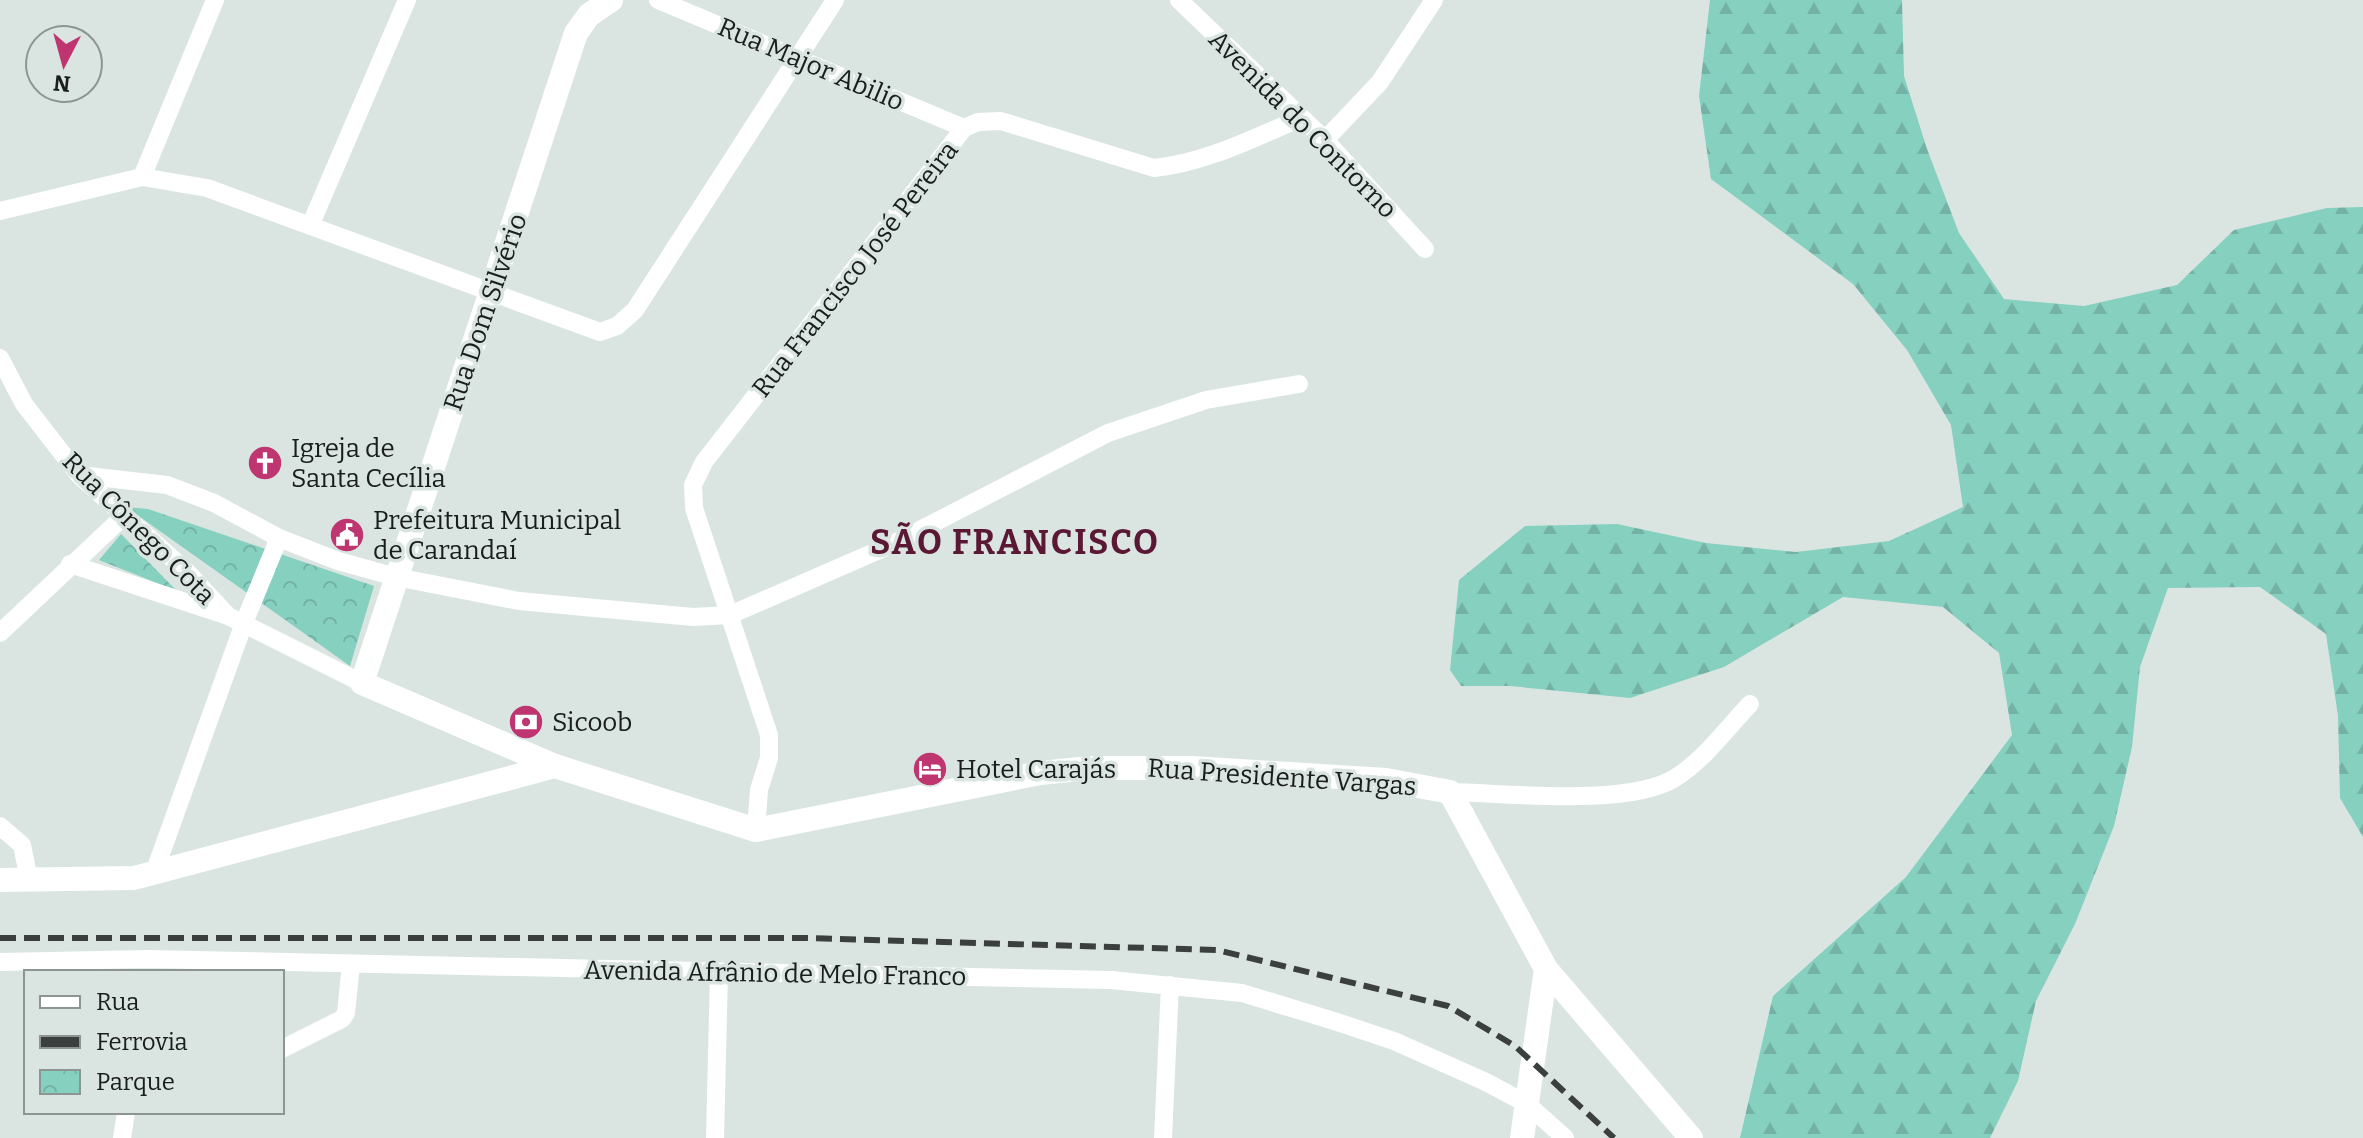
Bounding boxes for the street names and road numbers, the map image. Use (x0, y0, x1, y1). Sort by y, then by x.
street label: Rua Major Abilio (713, 11, 908, 118)
street label: Avenida do Contorno (1202, 24, 1403, 225)
street label: Rua Francisco José Pereira (746, 135, 965, 403)
street label: Rua Dom Silvério (437, 209, 534, 415)
street label: Rua Cônego Cota (56, 446, 221, 611)
street label: Rua Presidente Vargas (1147, 753, 1417, 802)
street label: Avenida Afrânio de Melo Franco (583, 955, 967, 992)

